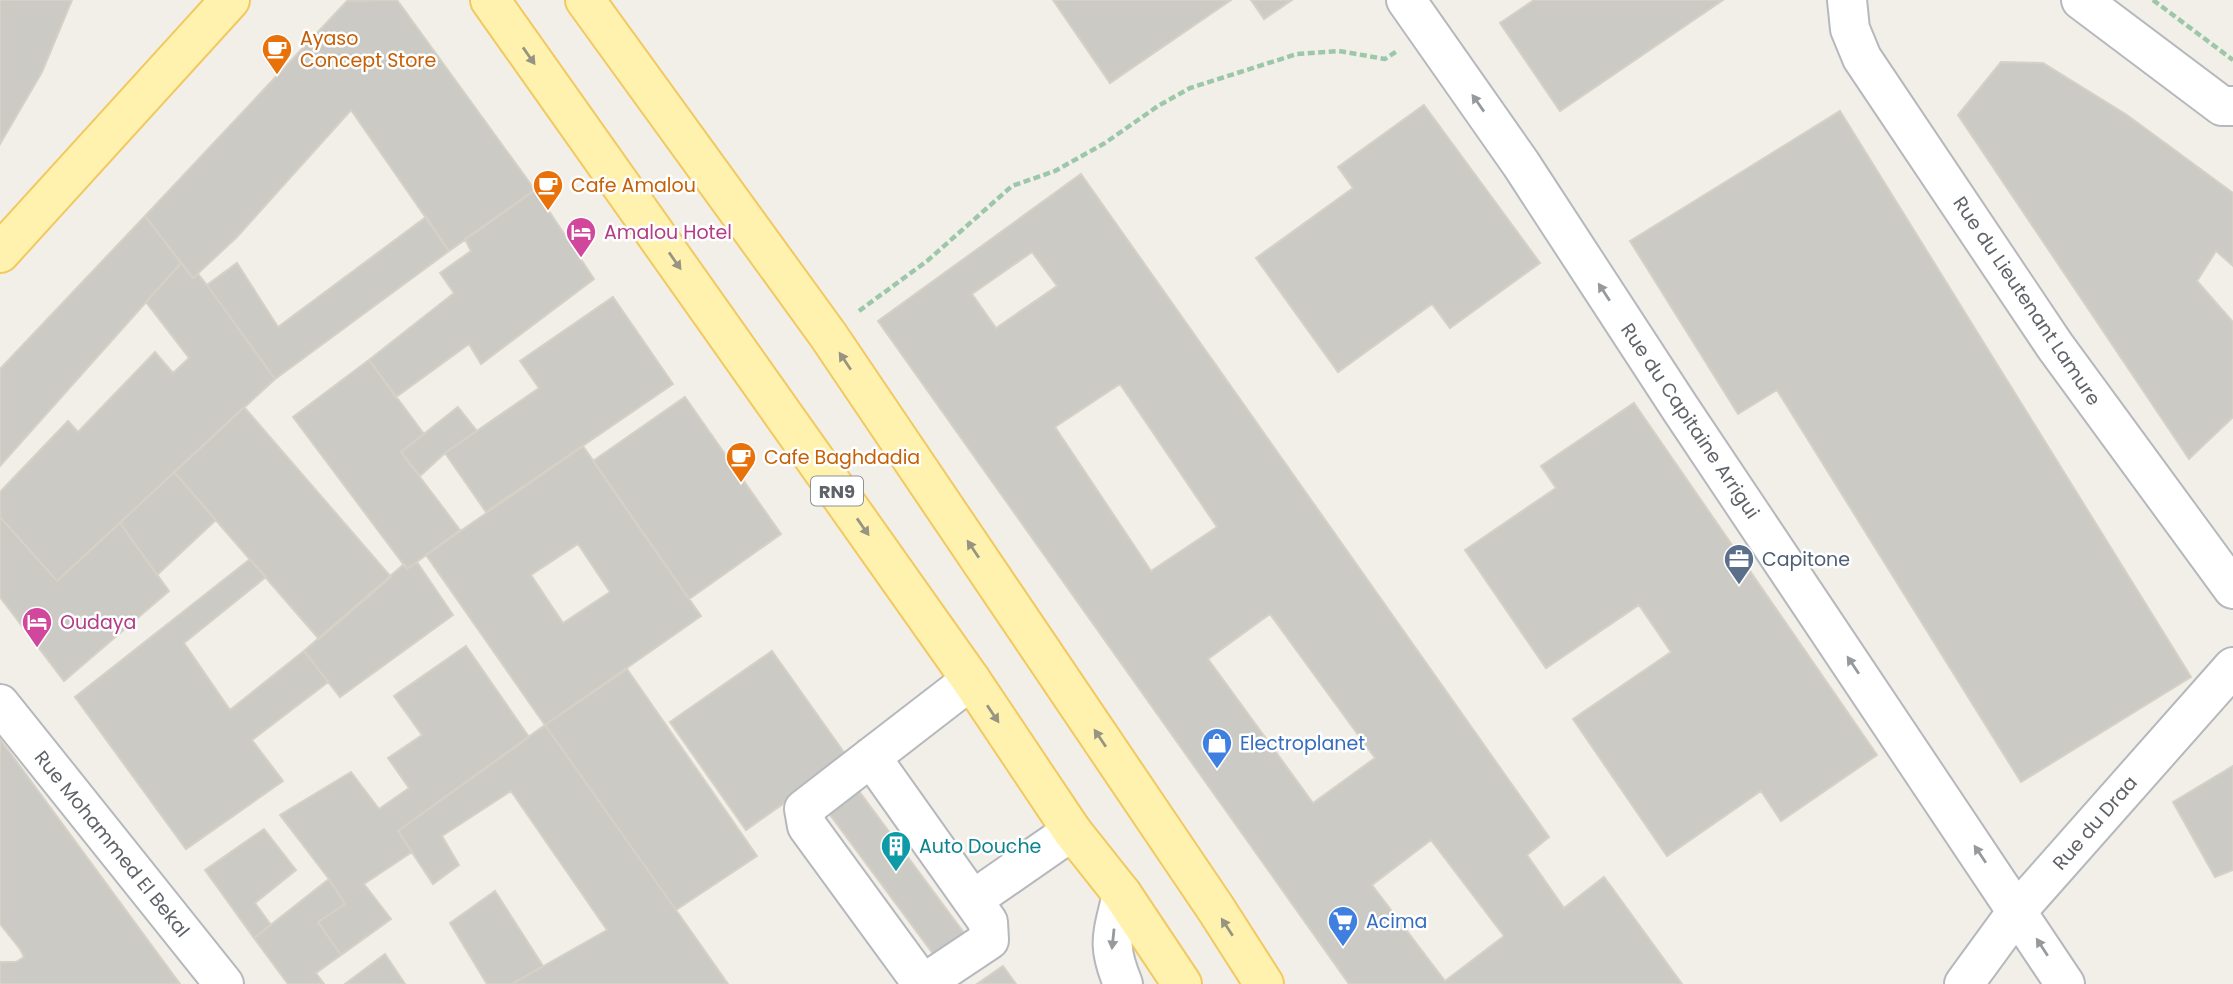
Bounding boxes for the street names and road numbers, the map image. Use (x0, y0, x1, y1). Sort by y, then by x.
street label: Rue du Lieutenant Lamure (1947, 191, 2107, 411)
street label: Rue du Capitaine Arrigui (1614, 318, 1766, 524)
road number: RN9 (811, 476, 863, 505)
street label: Rue Mohammed El Bekal (28, 745, 196, 943)
street label: Rue du Draa (2046, 770, 2144, 876)

